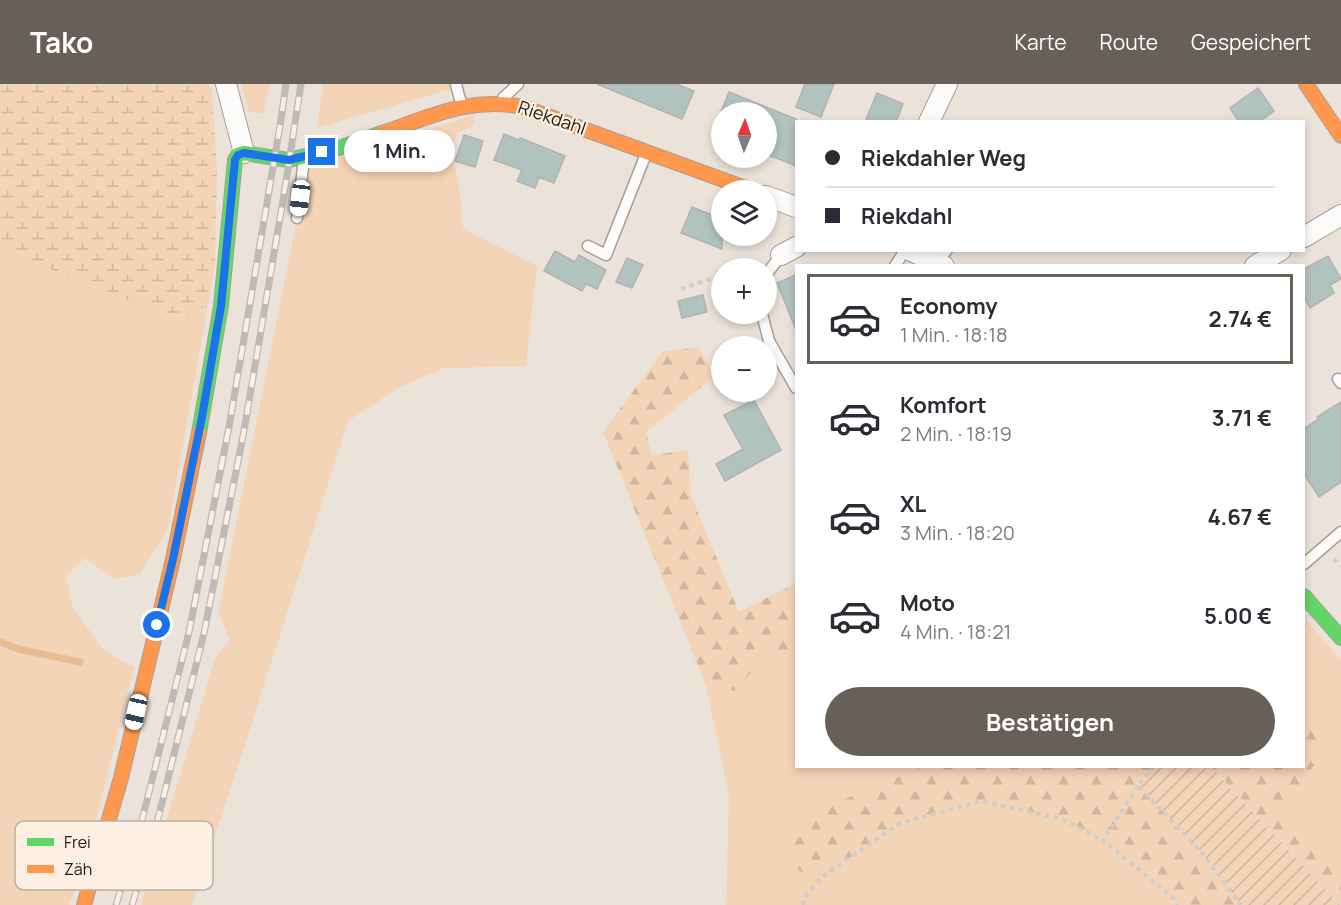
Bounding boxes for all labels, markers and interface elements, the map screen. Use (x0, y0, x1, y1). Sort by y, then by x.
text: Tako (30, 23, 93, 61)
text: Karte (1015, 28, 1067, 56)
text: Route (1100, 28, 1158, 56)
text: Gespeichert (1191, 28, 1311, 56)
street label: Riekdahl (515, 94, 590, 140)
north arrow (711, 102, 777, 168)
map controls (711, 102, 777, 402)
callout: 1 Min. (343, 131, 454, 173)
text: 1 Min. (372, 137, 427, 164)
route end (308, 138, 335, 165)
text: Riekdahler Weg (861, 143, 1026, 173)
car (289, 179, 311, 217)
button: layers (711, 180, 777, 246)
text: Riekdahl (861, 201, 953, 231)
button: + (711, 258, 777, 324)
text: Economy (900, 291, 998, 321)
icon: car (828, 292, 882, 346)
text: 2.74 € (1209, 304, 1272, 334)
text: 1 Min. · 18:18 (900, 321, 1008, 348)
button: − (711, 336, 777, 402)
text: Komfort (900, 390, 987, 420)
icon: car (828, 391, 882, 445)
text: 3.71 € (1212, 403, 1272, 433)
text: 2 Min. · 18:19 (900, 420, 1012, 447)
text: XL (900, 489, 926, 519)
icon: car (828, 490, 882, 544)
text: 4.67 € (1208, 502, 1272, 532)
text: 3 Min. · 18:20 (900, 519, 1015, 546)
text: Moto (900, 588, 955, 618)
icon: car (828, 589, 882, 643)
text: 5.00 € (1204, 601, 1272, 631)
route start (143, 611, 170, 638)
text: 4 Min. · 18:21 (900, 618, 1011, 645)
button: Bestätigen (825, 687, 1275, 756)
car (123, 692, 149, 732)
legend (15, 821, 213, 890)
text: Frei (64, 831, 91, 853)
text: Zäh (64, 858, 92, 880)

